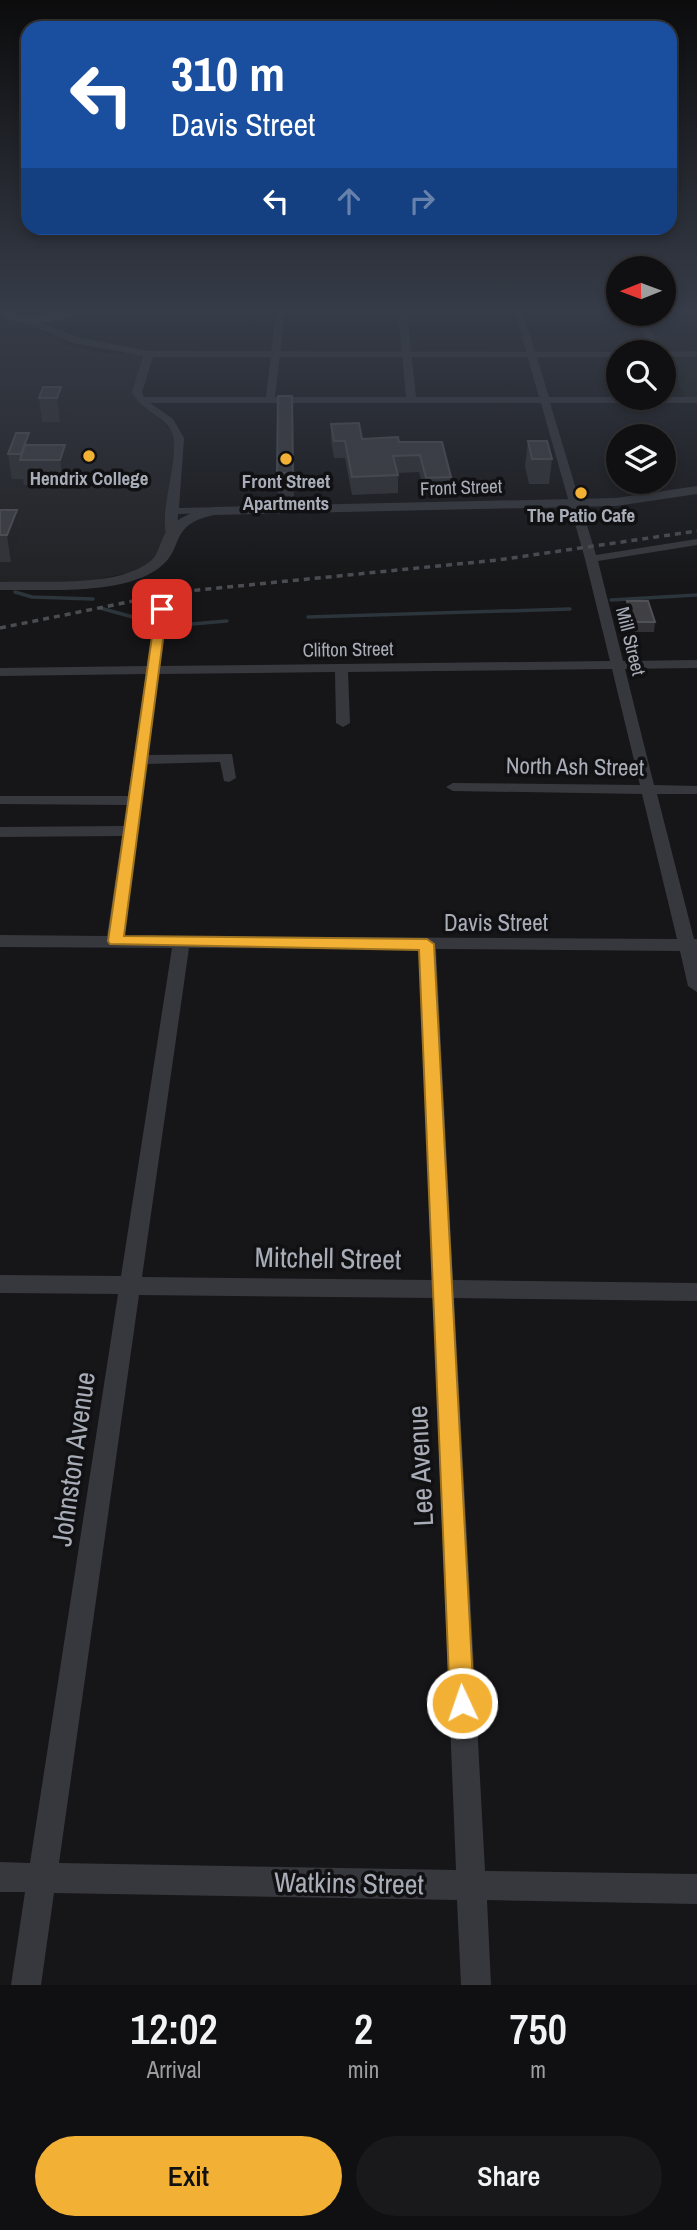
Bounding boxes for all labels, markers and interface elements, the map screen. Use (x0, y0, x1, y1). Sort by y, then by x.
text: 310 m (171, 40, 285, 106)
icon: left (56, 49, 147, 140)
text: Davis Street (171, 103, 315, 146)
icon: left (257, 182, 295, 220)
icon: ahead (330, 182, 368, 220)
icon: right (403, 182, 441, 220)
north arrow (606, 256, 676, 326)
map controls (606, 256, 676, 494)
button: search (606, 340, 676, 410)
button: layers (606, 424, 676, 494)
marker: Hendrix College (81, 448, 97, 464)
marker: Front Street Apartments (278, 451, 294, 467)
place label: Hendrix College (30, 465, 149, 491)
place label: Front Street Apartments (242, 468, 330, 516)
street label: Front Street (419, 473, 503, 501)
marker: The Patio Cafe (573, 485, 589, 501)
place label: The Patio Cafe (527, 502, 635, 528)
pin (132, 579, 192, 639)
icon: arrive (143, 590, 181, 628)
street label: Mill Street (610, 604, 652, 679)
street label: Clifton Street (302, 635, 394, 663)
street label: North Ash Street (506, 749, 644, 783)
street label: Davis Street (444, 907, 548, 938)
street label: Mitchell Street (254, 1238, 402, 1278)
street label: Johnston Avenue (42, 1369, 104, 1549)
street label: Lee Avenue (398, 1405, 442, 1527)
position arrow (425, 1666, 499, 1740)
street label: Watkins Street (274, 1863, 424, 1903)
text: 12:02 (130, 2001, 218, 2057)
text: 2 (354, 2001, 373, 2057)
text: 750 (509, 2001, 567, 2057)
text: Arrival (147, 2054, 201, 2085)
text: min (348, 2054, 379, 2085)
text: m (530, 2054, 546, 2085)
button: Exit (35, 2136, 342, 2216)
button: Share (356, 2136, 662, 2216)

